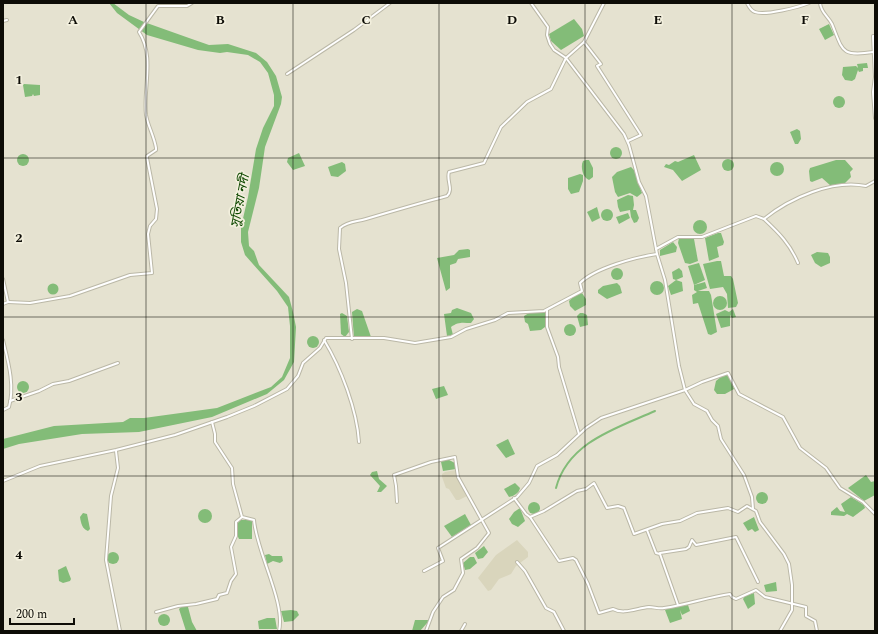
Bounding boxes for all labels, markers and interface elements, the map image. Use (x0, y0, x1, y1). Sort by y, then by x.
text: A (68, 10, 78, 30)
text: B (215, 10, 225, 30)
text: C (361, 10, 371, 30)
text: D (507, 10, 517, 30)
text: E (654, 10, 663, 30)
text: F (801, 10, 809, 30)
text: 1 (15, 70, 23, 90)
water label: সুতিয়া নদী (225, 170, 255, 229)
text: 2 (15, 228, 23, 248)
text: 3 (15, 387, 23, 407)
text: 4 (15, 545, 23, 565)
scale bar (10, 600, 74, 626)
text: 200 m (16, 605, 47, 624)

